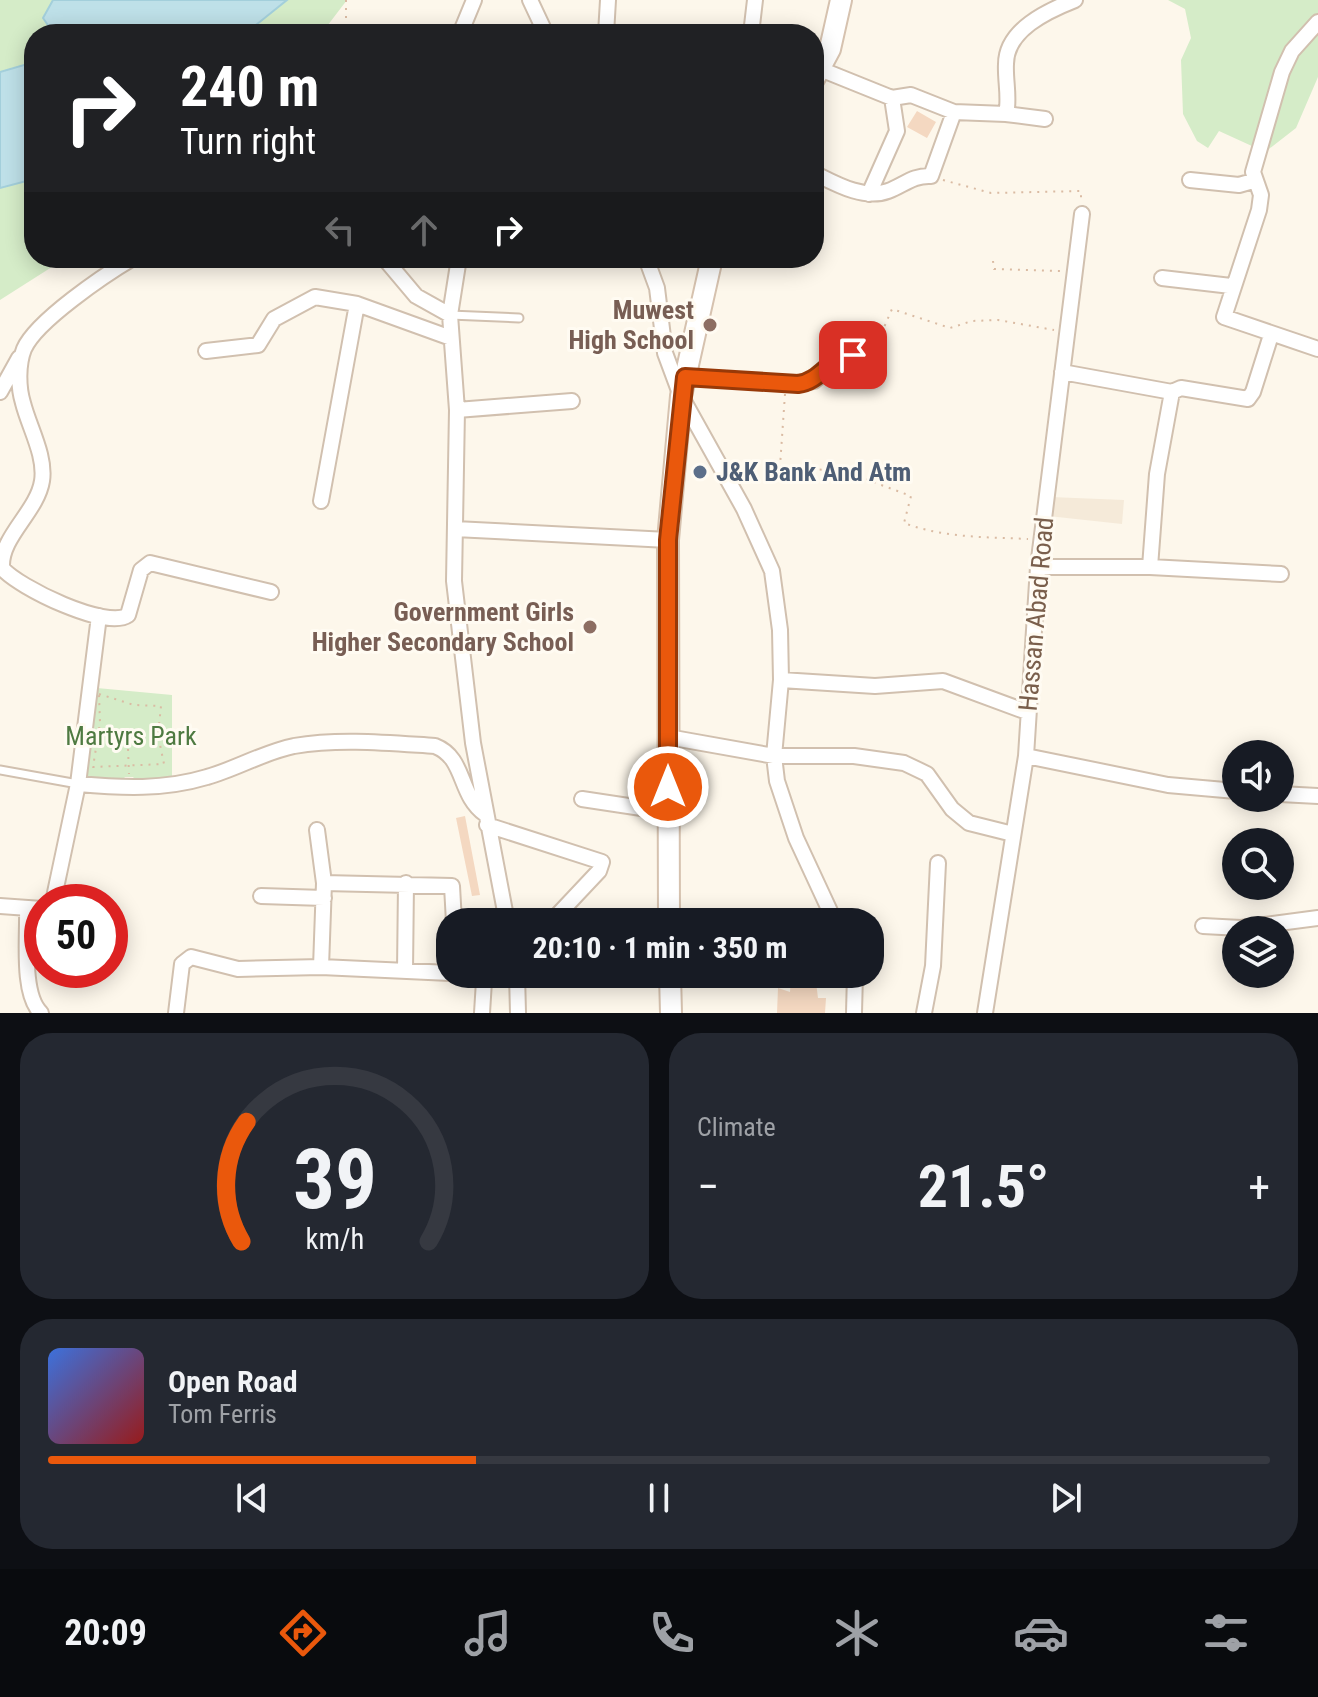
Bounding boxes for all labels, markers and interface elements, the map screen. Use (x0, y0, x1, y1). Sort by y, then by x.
text: 240 m (180, 54, 319, 120)
icon: right (48, 56, 152, 160)
text: Turn right (180, 121, 316, 163)
icon: left (318, 208, 362, 252)
icon: ahead (402, 208, 446, 252)
icon: right (486, 208, 530, 252)
place label: Muwest High School (568, 295, 694, 355)
marker: Muwest High School (701, 316, 719, 334)
pin (819, 321, 887, 389)
icon: arrive (831, 333, 875, 377)
place label: J&K Bank And Atm (716, 457, 911, 487)
marker: J&K Bank And Atm (691, 463, 709, 481)
street label: Hassan Abad Road (1013, 516, 1059, 712)
place label: Government Girls Higher Secondary School (312, 597, 574, 657)
marker: Government Girls Higher Secondary School (581, 618, 599, 636)
park label: Martyrs Park (65, 721, 197, 751)
map controls (1222, 740, 1294, 988)
button: sound (1222, 740, 1294, 812)
position arrow (626, 745, 710, 829)
button: search (1222, 828, 1294, 900)
speed limit sign: 50 (24, 884, 128, 988)
button: layers (1222, 916, 1294, 988)
text: 20:10 · 1 min · 350 m (533, 930, 787, 965)
text: Climate (697, 1112, 776, 1142)
text: 39 (292, 1131, 377, 1228)
text: 21.5° (918, 1151, 1049, 1222)
text: − (697, 1161, 719, 1213)
text: + (1248, 1161, 1270, 1213)
text: km/h (305, 1222, 364, 1256)
text: Open Road (168, 1364, 298, 1399)
text: Tom Ferris (168, 1399, 277, 1429)
icon: previous (230, 1476, 274, 1520)
icon: pause (637, 1476, 681, 1520)
icon: next (1044, 1476, 1088, 1520)
icon: directions (275, 1605, 331, 1661)
icon: music (460, 1605, 516, 1661)
icon: phone (644, 1605, 700, 1661)
icon: climate (829, 1605, 885, 1661)
icon: car (1013, 1605, 1069, 1661)
icon: filters (1198, 1605, 1254, 1661)
text: 20:09 (64, 1612, 147, 1654)

